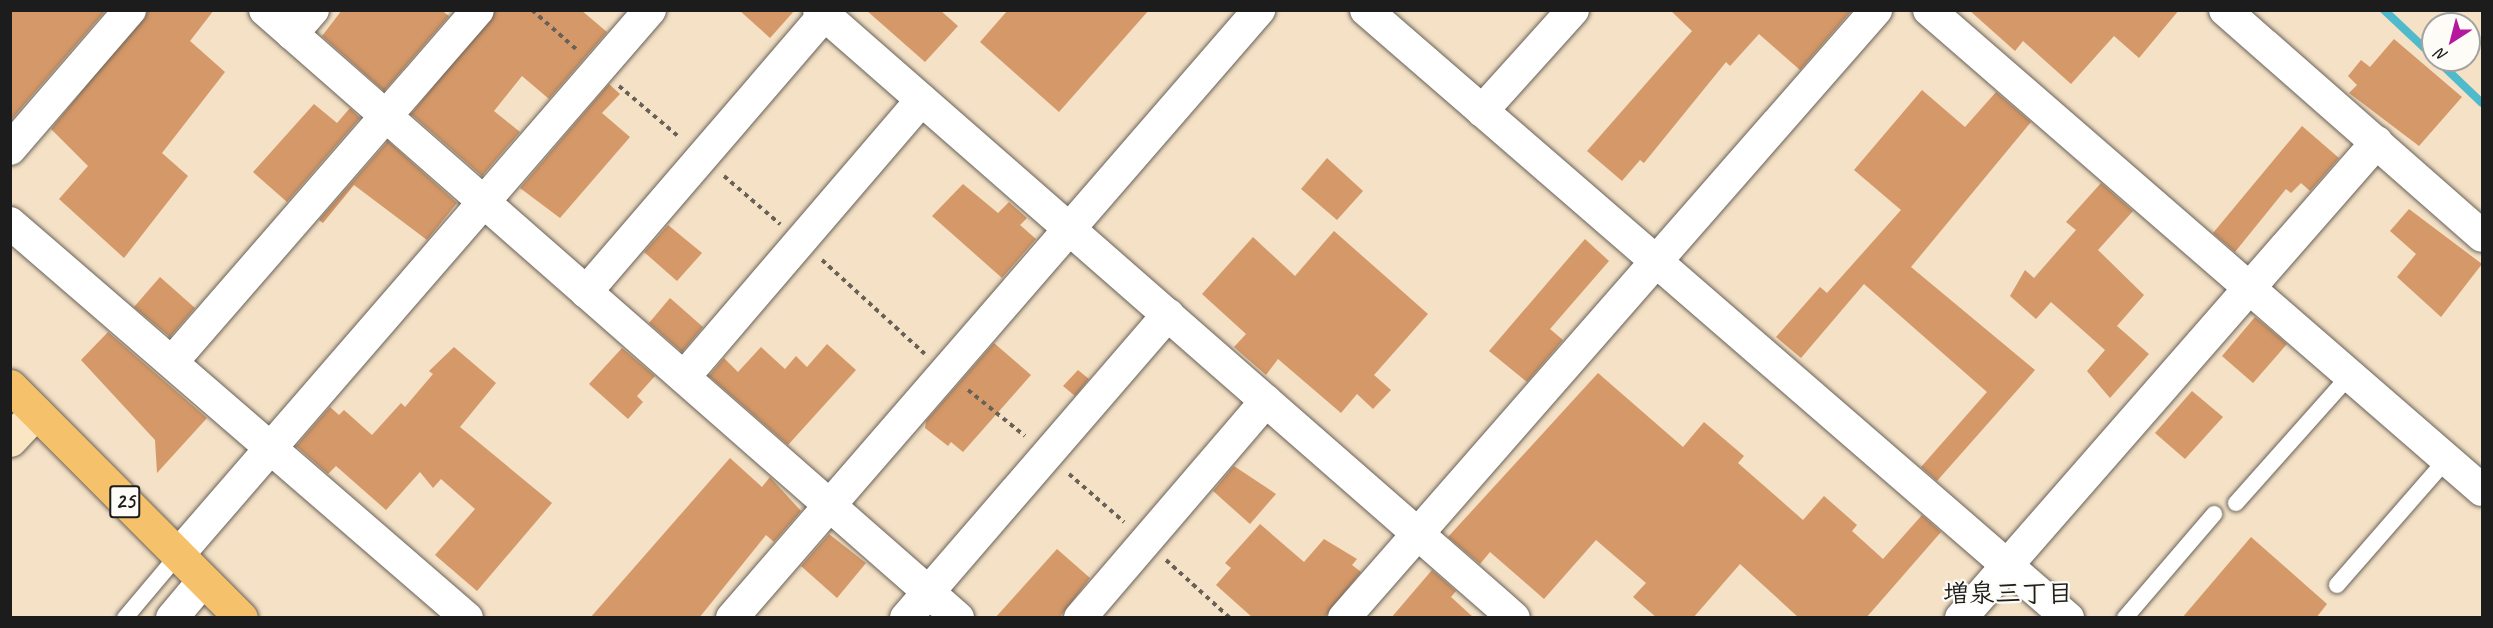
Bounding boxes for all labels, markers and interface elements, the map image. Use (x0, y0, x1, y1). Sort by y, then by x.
north arrow (2421, 12, 2481, 72)
text: N (2432, 44, 2451, 66)
road number: 25 (108, 483, 142, 521)
district label: 増泉三丁目 (1943, 578, 2073, 610)

